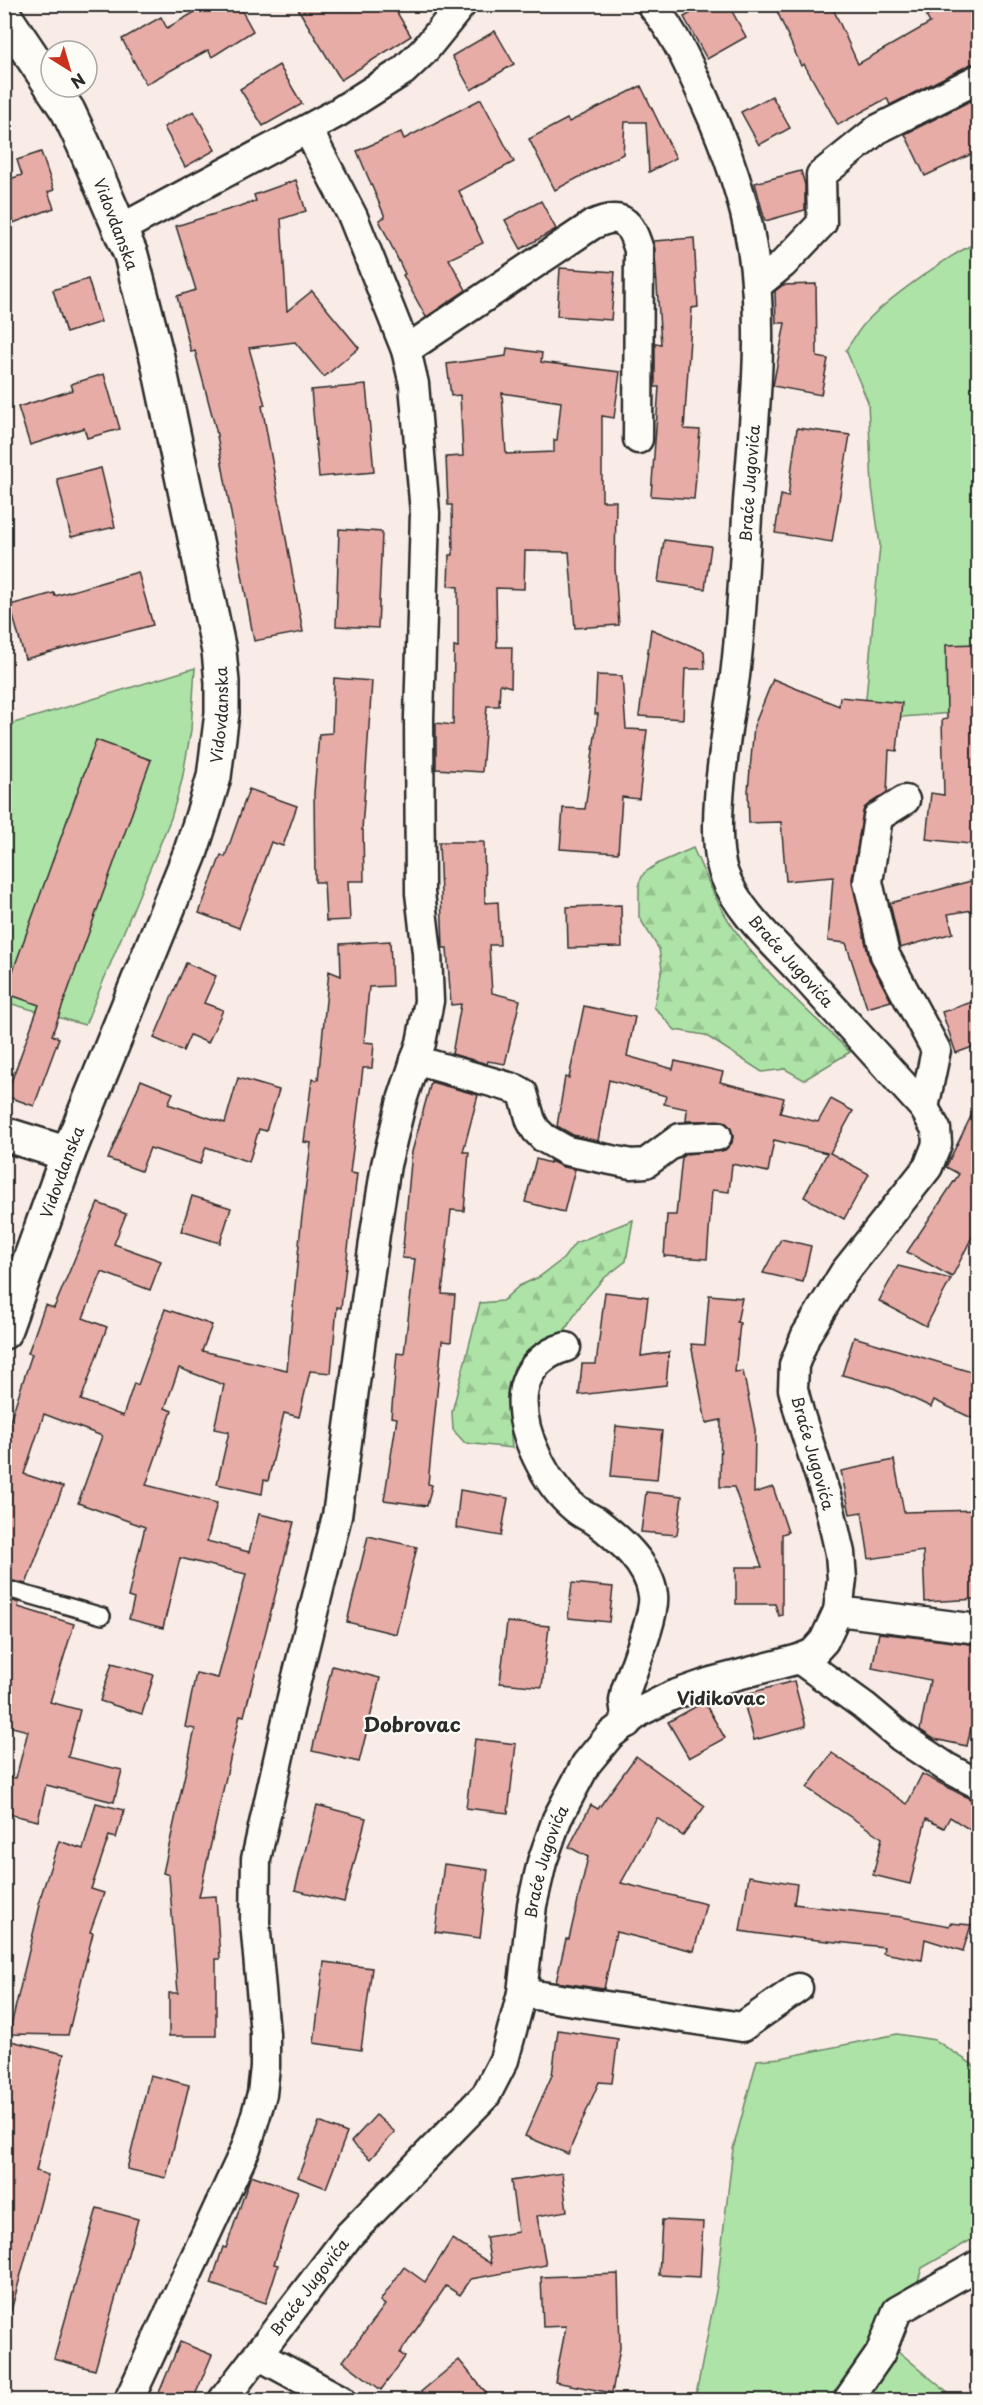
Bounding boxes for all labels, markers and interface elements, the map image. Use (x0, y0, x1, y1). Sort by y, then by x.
north arrow (39, 39, 99, 99)
text: N (66, 68, 91, 95)
street label: Vidovdanska (88, 174, 146, 273)
street label: Braće Jugovića (732, 423, 765, 543)
street label: Vidovdanska (203, 666, 233, 764)
street label: Braće Jugovića (743, 909, 840, 1013)
street label: Vidovdanska (33, 1122, 89, 1221)
street label: Braće Jugovića (786, 1393, 842, 1513)
district label: Vidikovac (677, 1684, 765, 1711)
district label: Dobrovac (363, 1709, 461, 1739)
street label: Braće Jugovića (518, 1800, 574, 1920)
street label: Braće Jugovića (263, 2232, 354, 2341)

